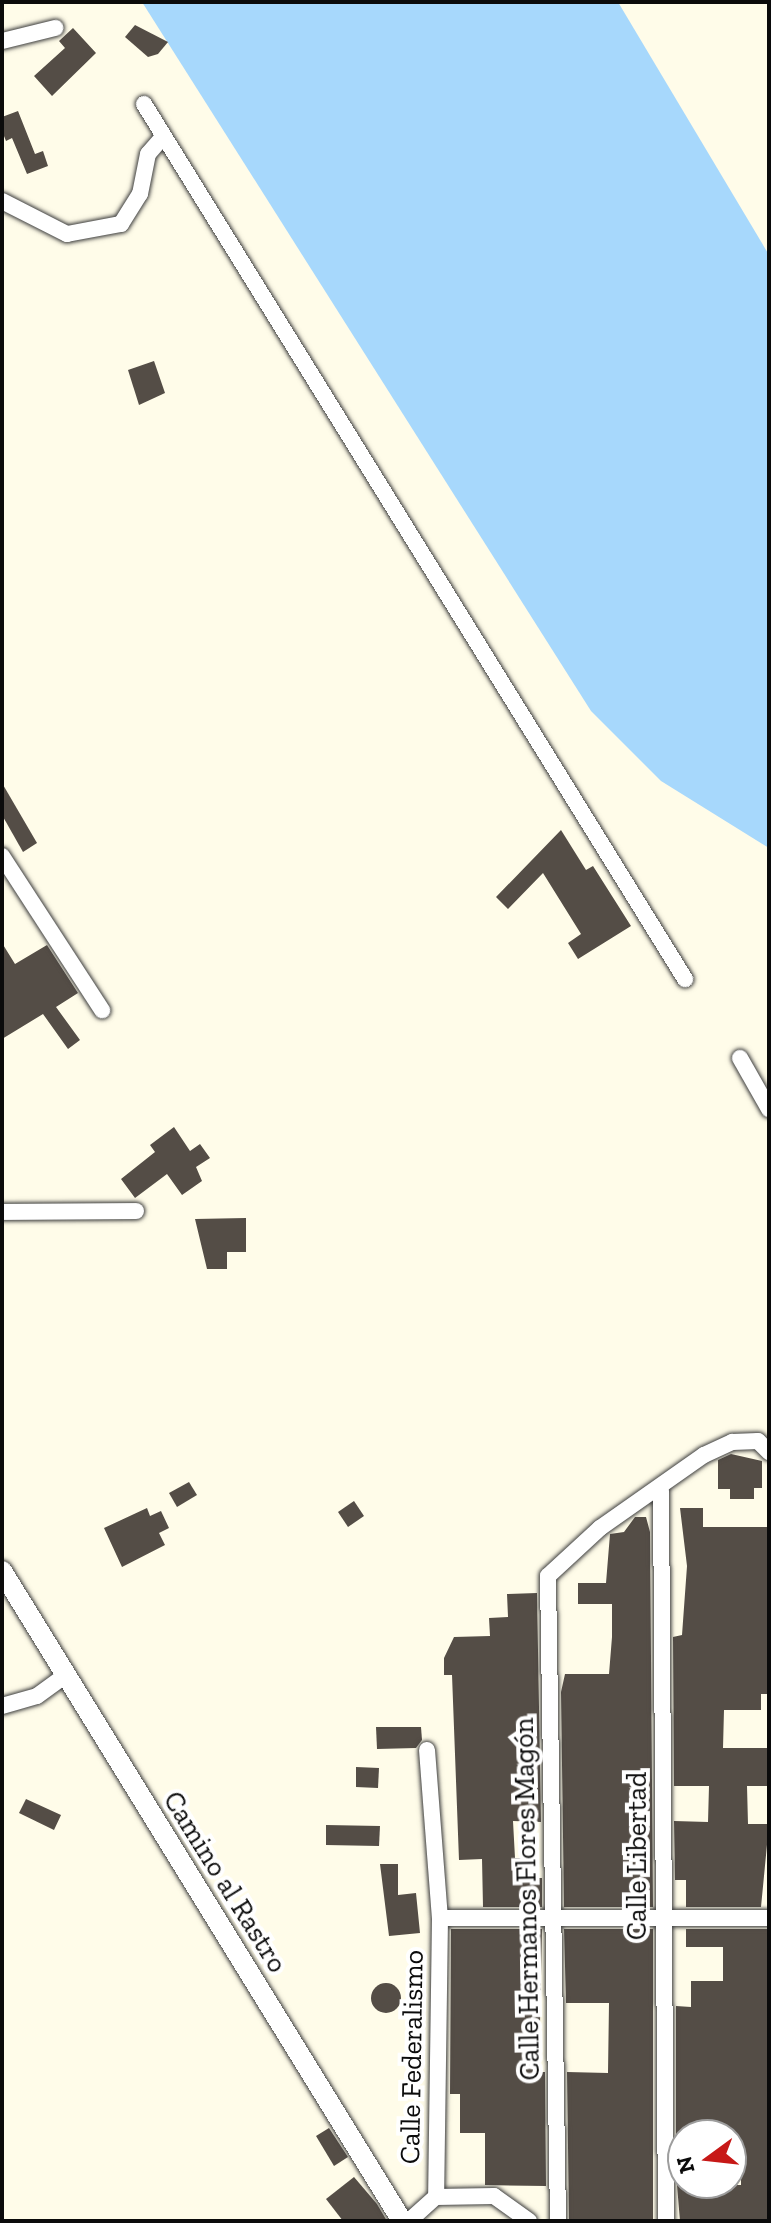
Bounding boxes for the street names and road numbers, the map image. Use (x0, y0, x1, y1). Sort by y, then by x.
street label: Calle Hermanos Flores Magón (507, 1717, 547, 2081)
street label: Calle Libertad (620, 1772, 654, 1940)
street label: Camino al Rastro (156, 1785, 294, 1979)
street label: Calle Federalismo (393, 1950, 431, 2164)

